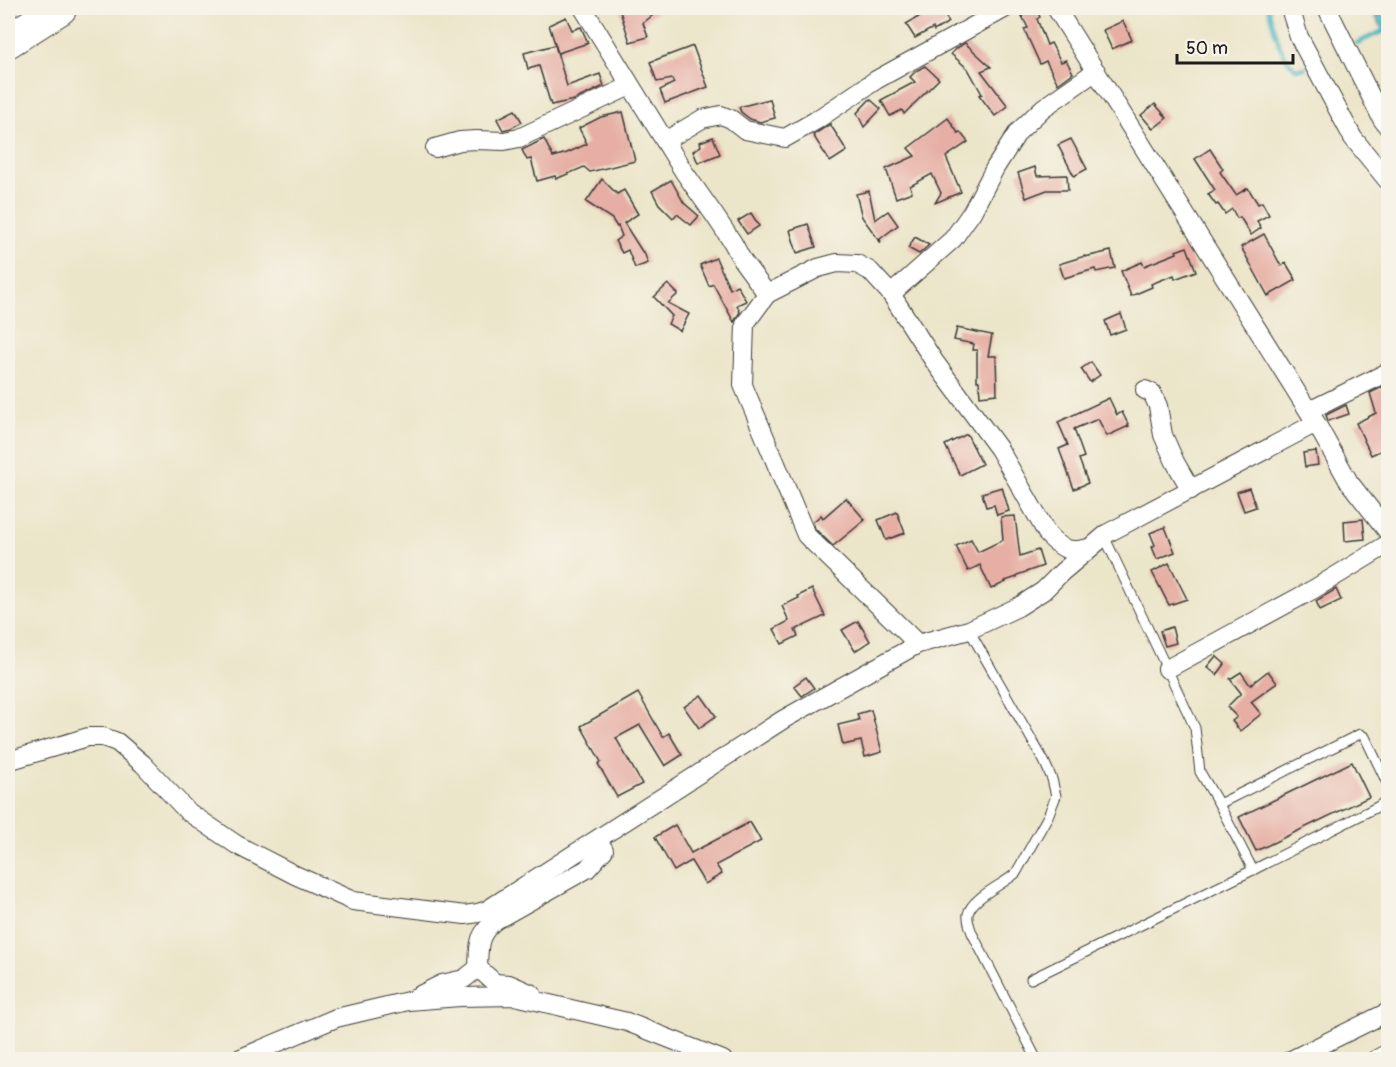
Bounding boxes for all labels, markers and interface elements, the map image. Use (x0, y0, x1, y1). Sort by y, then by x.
scale bar (1177, 27, 1292, 65)
text: 50 m (1186, 37, 1228, 60)

